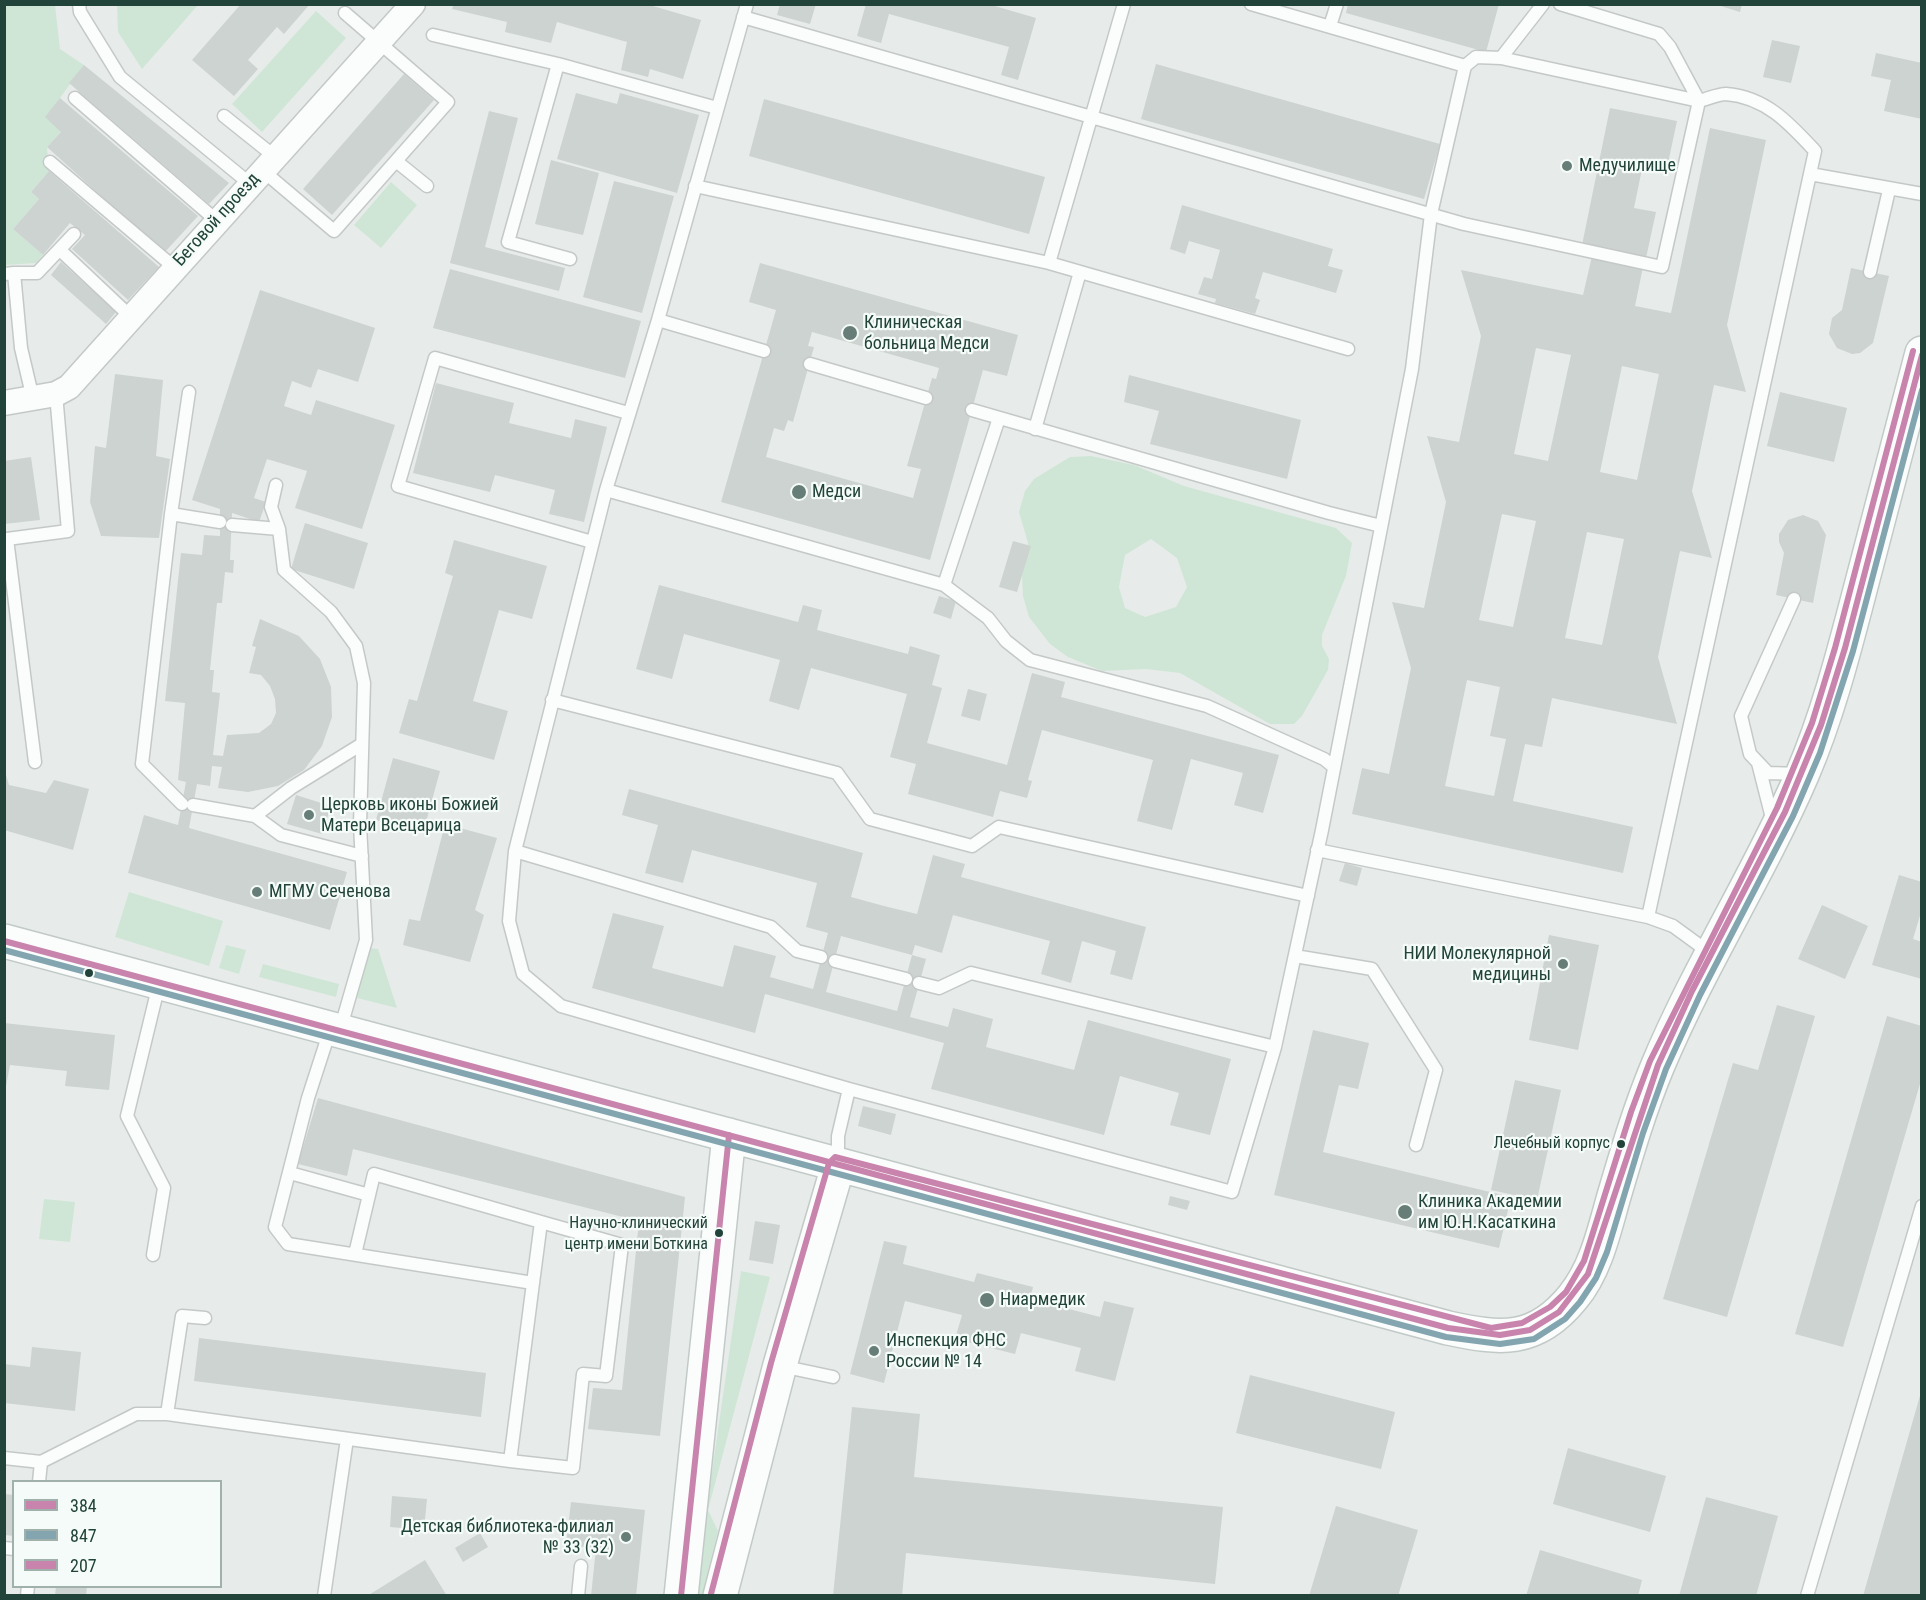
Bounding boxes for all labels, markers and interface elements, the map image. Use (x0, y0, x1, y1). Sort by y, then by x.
place label: Медучилище (1579, 155, 1676, 177)
marker: Медучилище (1560, 159, 1574, 173)
street label: Беговой проезд (169, 169, 265, 271)
place label: Клиническая больница Медси (864, 312, 989, 354)
marker: Клиническая больница Медси (841, 324, 859, 342)
place label: Медси (812, 481, 861, 503)
marker: Медси (790, 483, 808, 501)
place label: Церковь иконы Божией Матери Всецарица (321, 794, 499, 836)
marker: Церковь иконы Божией Матери Всецарица (302, 808, 316, 822)
place label: МГМУ Сеченова (269, 881, 391, 903)
marker: МГМУ Сеченова (250, 885, 264, 899)
place label: НИИ Молекулярной медицины (1403, 943, 1551, 986)
marker: НИИ Молекулярной медицины (1556, 957, 1570, 971)
unlabelled marker (83, 967, 95, 979)
place label: Лечебный корпус (1493, 1134, 1610, 1154)
marker: Лечебный корпус (1615, 1138, 1627, 1150)
place label: Клиника Академии им Ю.Н.Касаткина (1418, 1191, 1562, 1234)
marker: Клиника Академии им Ю.Н.Касаткина (1396, 1203, 1414, 1221)
place label: Научно-клинический центр имени Боткина (565, 1214, 708, 1252)
marker: Научно-клинический центр имени Боткина (713, 1227, 725, 1239)
place label: Ниармедик (1000, 1289, 1085, 1311)
marker: Ниармедик (978, 1291, 996, 1309)
place label: Инспекция ФНС России № 14 (886, 1330, 1006, 1372)
marker: Инспекция ФНС России № 14 (867, 1344, 881, 1358)
legend (12, 1480, 222, 1588)
text: 384 (70, 1495, 97, 1516)
place label: Детская библиотека-филиал № 33 (32) (401, 1516, 614, 1558)
text: 847 (70, 1525, 97, 1546)
marker: Детская библиотека-филиал № 33 (32) (619, 1530, 633, 1544)
text: 207 (70, 1555, 97, 1576)

